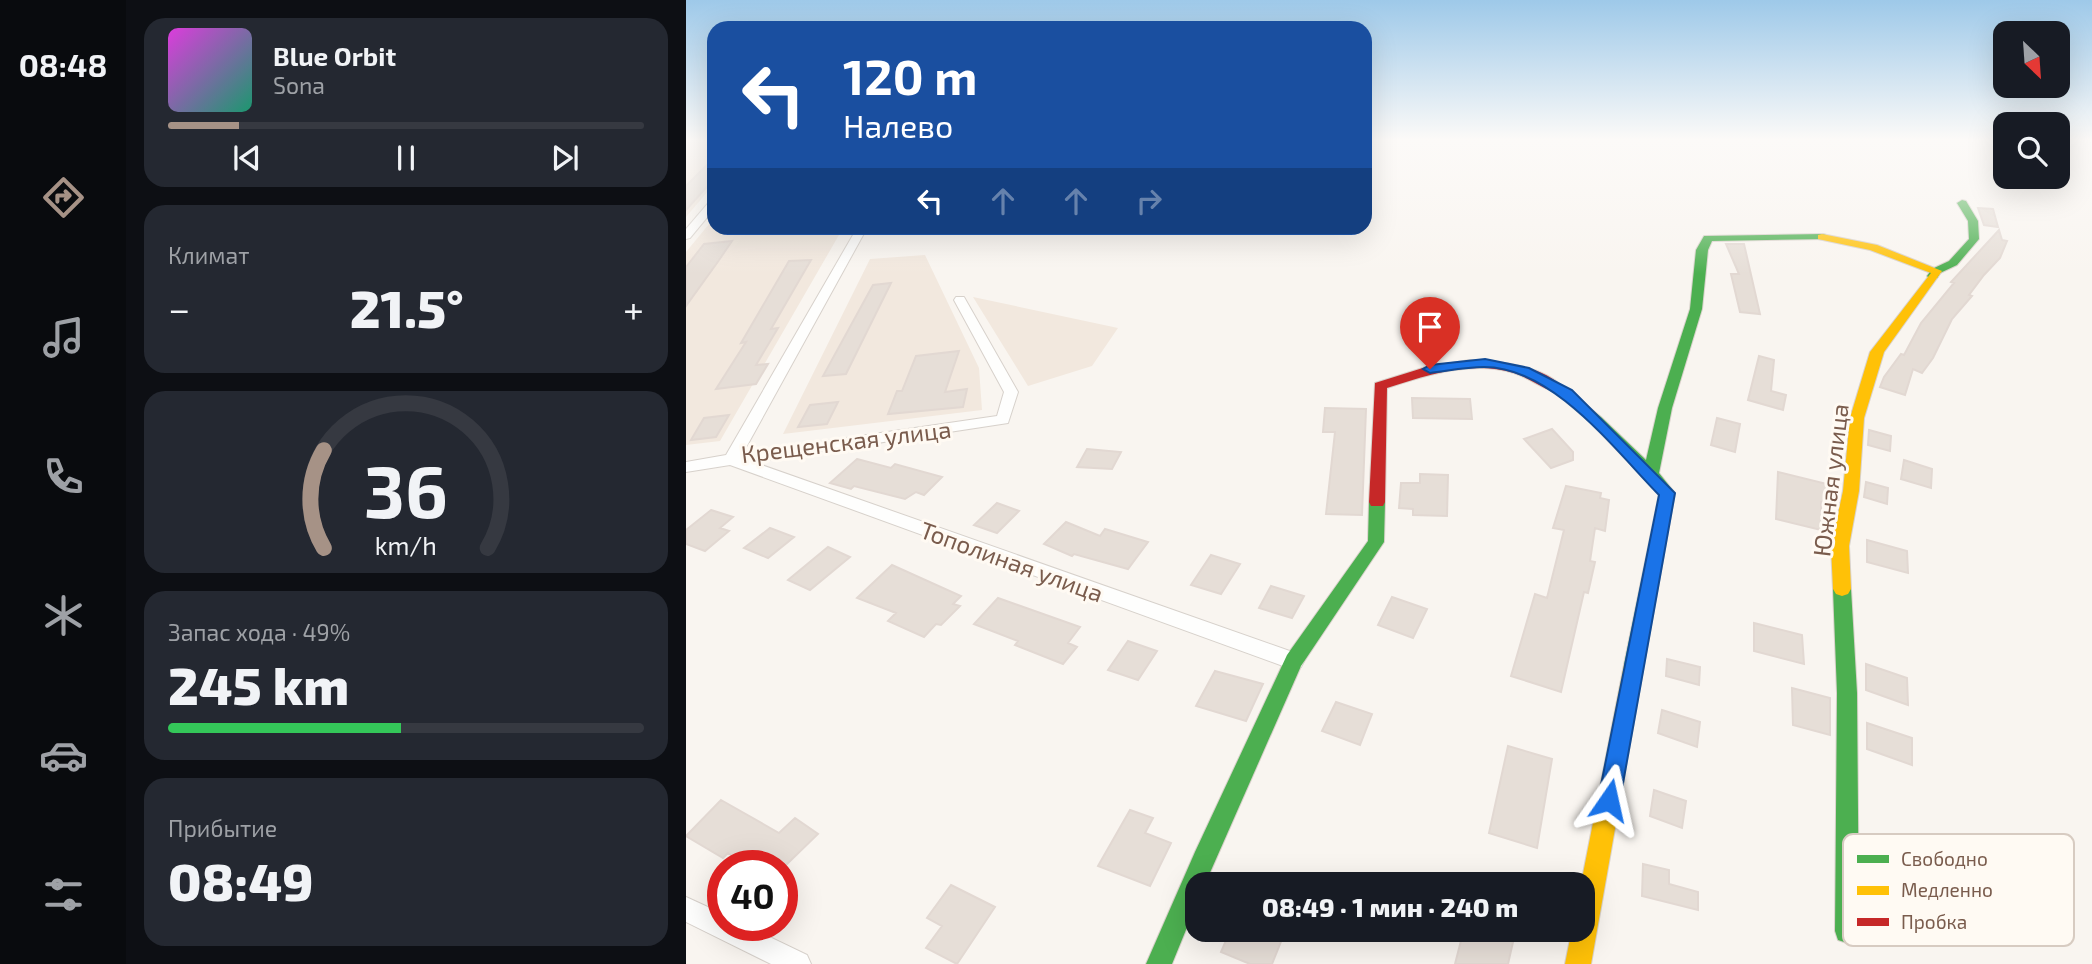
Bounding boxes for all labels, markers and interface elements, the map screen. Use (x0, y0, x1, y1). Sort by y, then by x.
north arrow (1993, 21, 2070, 98)
map controls (1993, 21, 2070, 189)
text: Blue Orbit (273, 40, 396, 71)
text: 08:48 (19, 45, 107, 83)
text: 120 m (843, 46, 977, 105)
icon: left (728, 49, 819, 140)
text: Sona (273, 71, 325, 99)
text: Налево (843, 106, 953, 144)
button: search (1993, 112, 2070, 189)
icon: previous (228, 139, 266, 177)
icon: pause (387, 139, 425, 177)
icon: next (546, 139, 584, 177)
icon: directions (39, 173, 88, 222)
icon: left (911, 182, 949, 220)
icon: ahead (984, 182, 1022, 220)
icon: ahead (1057, 182, 1095, 220)
icon: right (1130, 182, 1168, 220)
text: Климат (168, 241, 249, 269)
text: 21.5° (350, 276, 464, 338)
text: − (168, 285, 190, 331)
text: + (623, 285, 644, 331)
pin (1400, 297, 1460, 369)
icon: arrive (1411, 308, 1449, 346)
icon: music (39, 313, 88, 362)
street label: Южная улица (1806, 402, 1855, 558)
street label: Крещенская улица (739, 414, 953, 469)
text: 36 (364, 445, 448, 533)
icon: phone (39, 452, 88, 501)
street label: Тополиная улица (916, 514, 1107, 608)
text: km/h (375, 530, 437, 560)
icon: climate (39, 591, 88, 640)
text: Запас хода · 49% (168, 618, 350, 646)
text: 245 km (168, 653, 349, 715)
icon: car (39, 731, 88, 780)
position arrow (1572, 763, 1646, 837)
text: Прибытие (168, 814, 277, 842)
legend (1843, 834, 2074, 946)
text: Свободно (1901, 847, 1988, 870)
text: 08:49 (168, 849, 313, 911)
speed limit sign: 40 (707, 850, 798, 941)
icon: filters (39, 870, 88, 919)
text: Медленно (1901, 878, 1993, 901)
text: 08:49 · 1 мин · 240 m (1262, 891, 1518, 922)
text: Пробка (1901, 910, 1967, 933)

